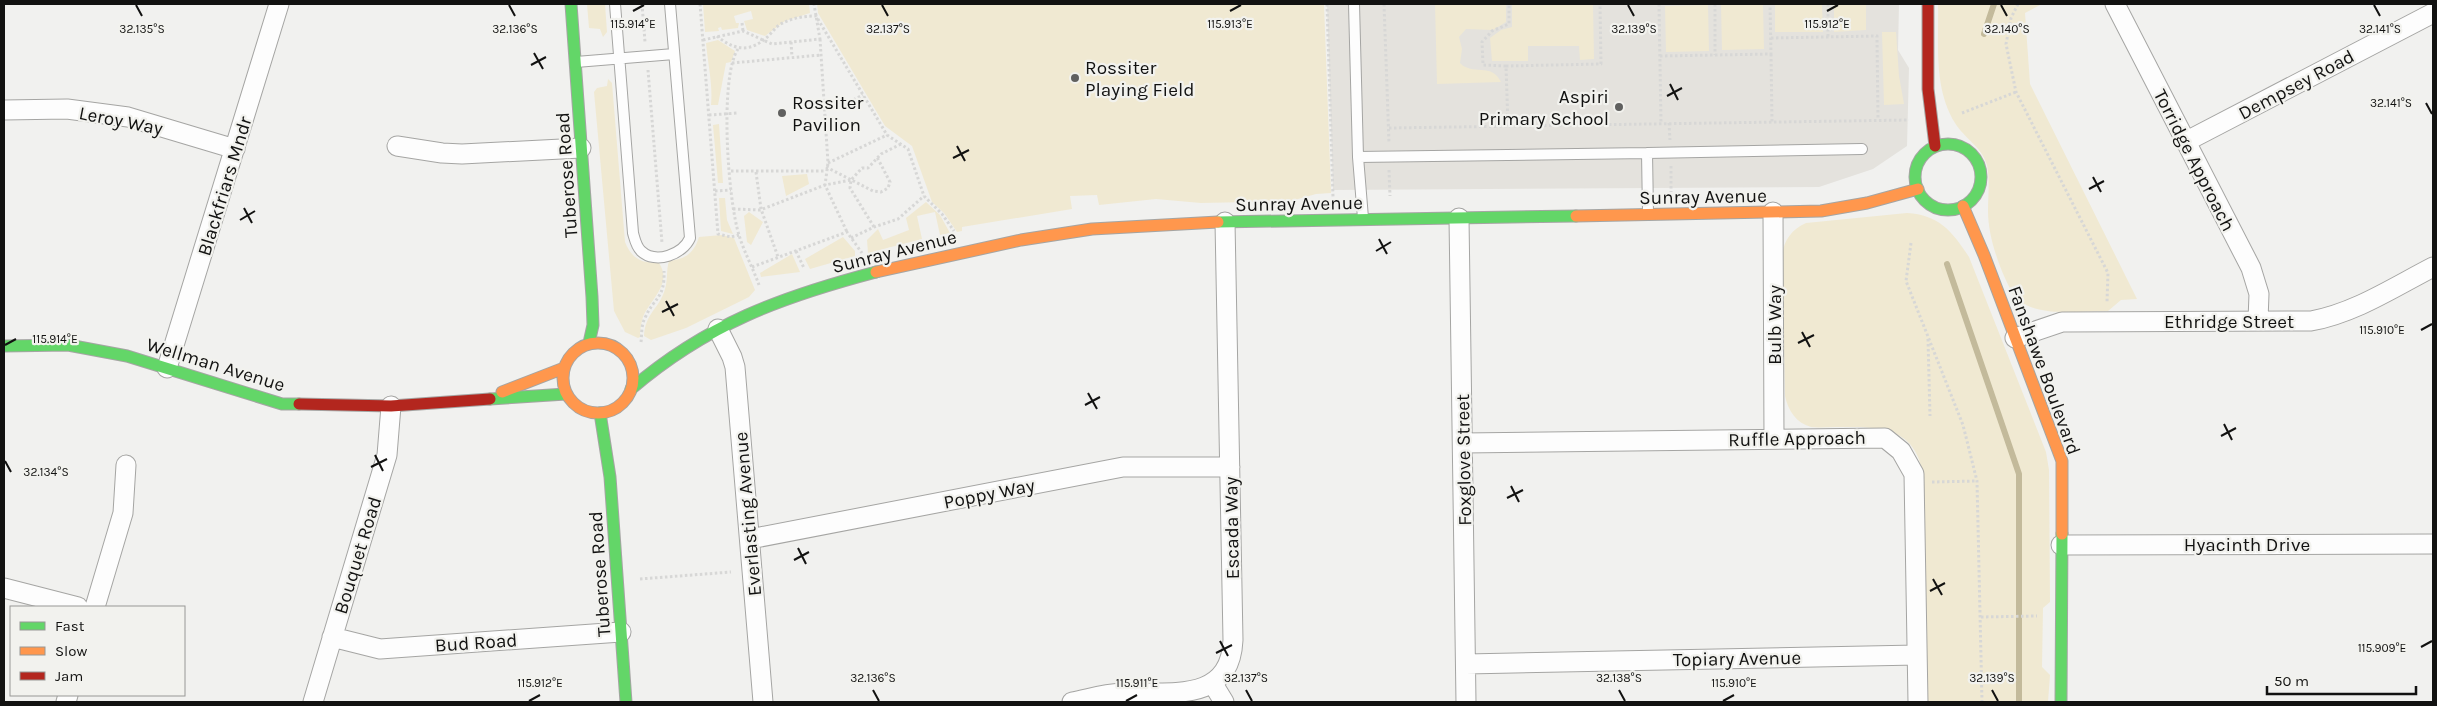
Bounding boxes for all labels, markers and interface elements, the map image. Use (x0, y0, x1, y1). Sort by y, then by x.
text: 115.914°E (610, 17, 656, 31)
text: 115.913°E (1207, 17, 1253, 31)
text: 115.912°E (1804, 17, 1850, 31)
text: 32.135°S (119, 22, 165, 36)
text: 32.136°S (492, 22, 538, 36)
text: 32.137°S (866, 22, 910, 36)
text: 32.139°S (1611, 22, 1657, 36)
text: 32.140°S (1984, 22, 2030, 36)
text: 32.141°S (2359, 22, 2401, 36)
street label: Dempsey Road (2235, 45, 2358, 125)
place label: Rossiter Playing Field (1085, 57, 1194, 101)
marker: Rossiter Playing Field (1069, 72, 1081, 84)
place label: Aspiri Primary School (1479, 86, 1609, 130)
street label: Torridge Approach (2149, 86, 2239, 235)
place label: Rossiter Pavilion (792, 92, 864, 136)
text: 32.141°S (2370, 96, 2412, 110)
marker: Aspiri Primary School (1613, 101, 1625, 113)
street label: Leroy Way (77, 102, 165, 140)
marker: Rossiter Pavilion (776, 107, 788, 119)
street label: Tuberose Road (552, 111, 582, 239)
street label: Blackfriars Mndr (193, 114, 257, 259)
street label: Sunray Avenue (1639, 185, 1767, 209)
street label: Sunray Avenue (1235, 192, 1363, 216)
street label: Sunray Avenue (830, 226, 959, 278)
street label: Fanshawe Boulevard (2003, 283, 2085, 458)
street label: Bulb Way (1764, 285, 1786, 365)
street label: Ethridge Street (2164, 311, 2294, 333)
text: 115.910°E (2359, 323, 2405, 337)
text: 115.914°E (32, 332, 78, 346)
street label: Wellman Avenue (144, 333, 288, 396)
street label: Foxglove Street (1452, 394, 1476, 526)
street label: Ruffle Approach (1728, 427, 1866, 451)
street label: Everlasting Avenue (730, 431, 766, 597)
text: 32.134°S (23, 465, 69, 479)
street label: Poppy Way (942, 474, 1037, 514)
street label: Escada Way (1220, 476, 1244, 580)
street label: Bouquet Road (330, 494, 386, 617)
street label: Tuberose Road (585, 510, 615, 638)
street label: Hyacinth Drive (2184, 534, 2310, 556)
legend (10, 606, 185, 696)
text: Fast (55, 617, 85, 635)
street label: Bud Road (434, 629, 518, 657)
text: 115.909°E (2358, 641, 2406, 655)
text: Slow (55, 642, 87, 660)
street label: Topiary Avenue (1673, 647, 1801, 671)
scale bar (2267, 664, 2416, 696)
text: Jam (55, 667, 83, 685)
text: 32.136°S (850, 671, 896, 685)
text: 32.137°S (1224, 671, 1268, 685)
text: 32.138°S (1596, 671, 1642, 685)
text: 32.139°S (1969, 671, 2015, 685)
text: 50 m (2274, 672, 2309, 690)
text: 115.912°E (517, 676, 563, 690)
text: 115.911°E (1116, 676, 1158, 690)
text: 115.910°E (1711, 676, 1757, 690)

